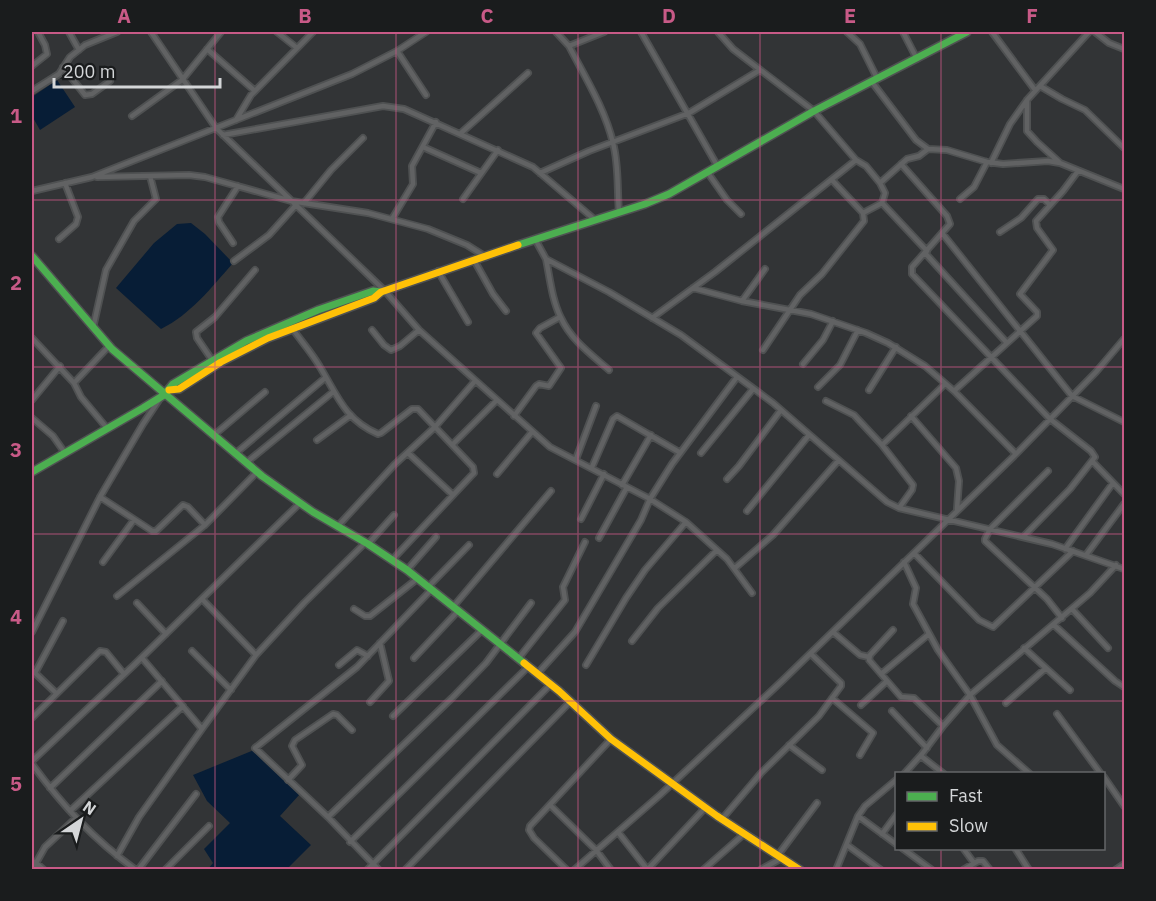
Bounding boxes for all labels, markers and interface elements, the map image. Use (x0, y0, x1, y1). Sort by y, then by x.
text: A (117, 2, 131, 29)
text: B (298, 2, 312, 29)
text: C (480, 2, 494, 29)
text: D (662, 2, 676, 29)
text: E (844, 2, 856, 29)
text: F (1026, 2, 1038, 29)
scale bar (54, 51, 220, 89)
text: 200 m (63, 60, 115, 83)
text: 1 (10, 102, 22, 129)
text: 2 (10, 269, 22, 296)
text: 3 (10, 436, 22, 463)
text: 4 (10, 603, 22, 630)
text: 5 (10, 770, 22, 797)
legend (895, 772, 1105, 850)
text: Fast (949, 784, 983, 807)
north arrow (51, 790, 111, 850)
text: N (79, 796, 100, 819)
text: Slow (949, 814, 988, 837)

